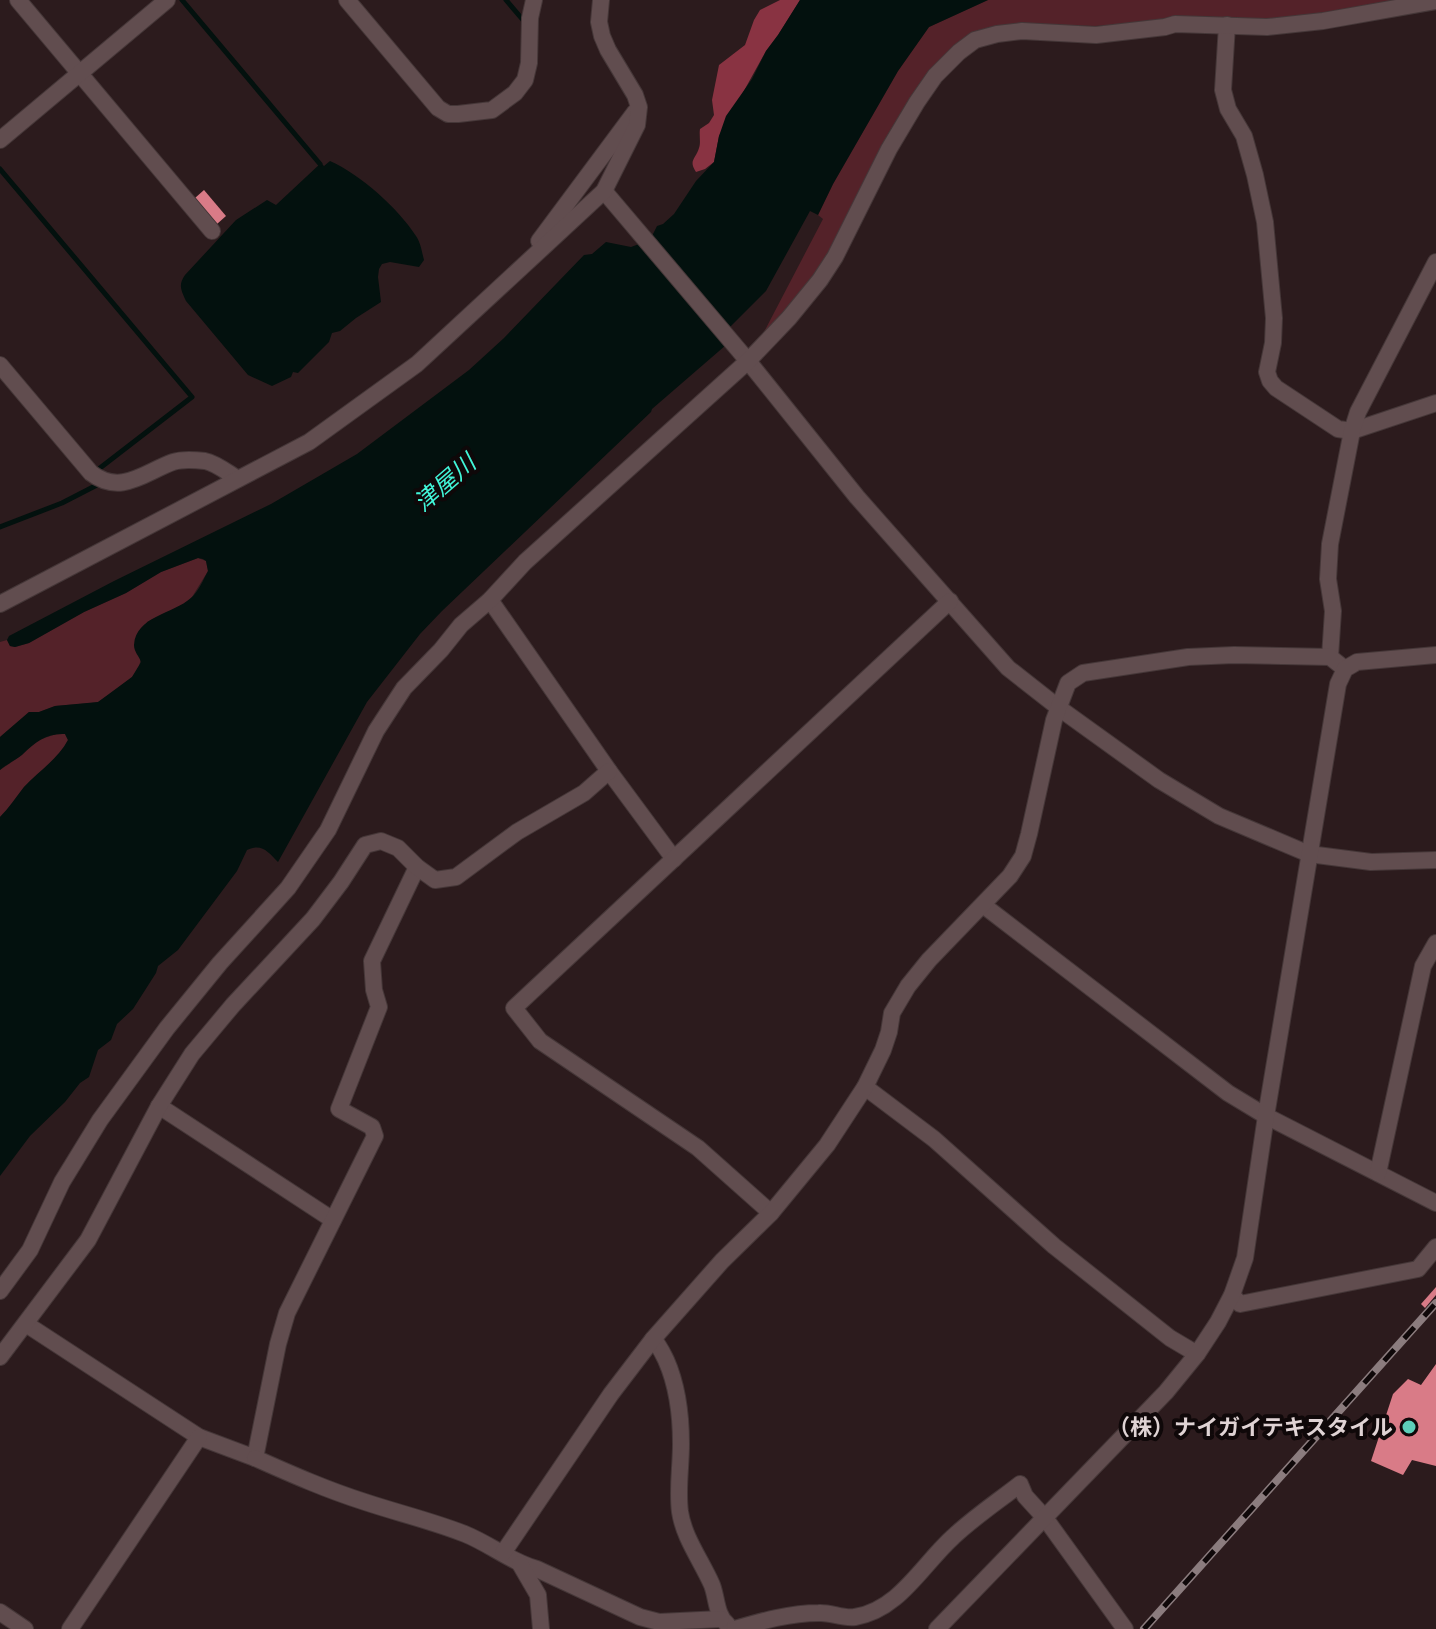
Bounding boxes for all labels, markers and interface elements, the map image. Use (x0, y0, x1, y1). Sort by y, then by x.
water label: 津屋川 (409, 448, 486, 519)
place label: （株）ナイガイテキスタイル (1108, 1416, 1393, 1443)
marker: （株）ナイガイテキスタイル (1400, 1418, 1418, 1436)

